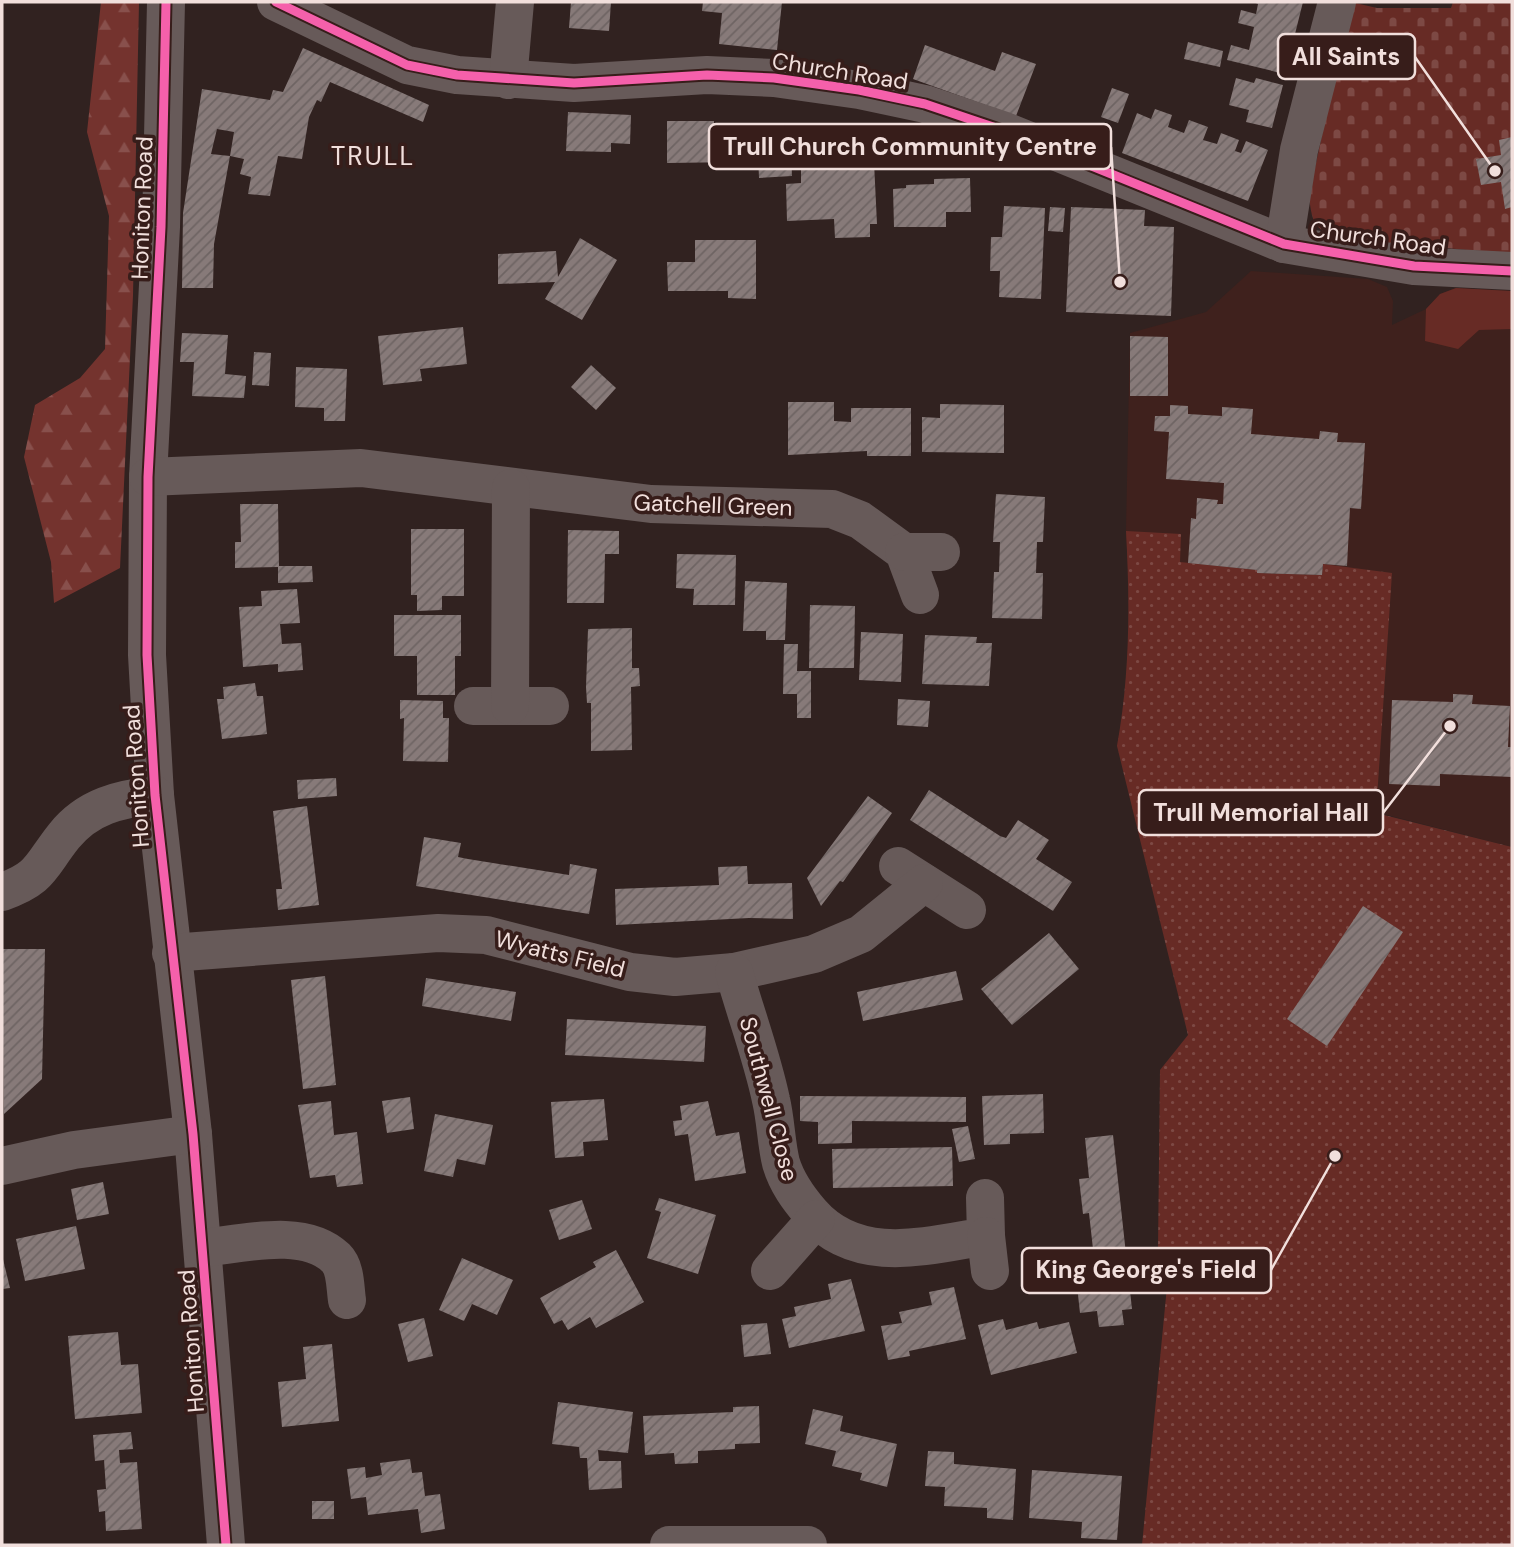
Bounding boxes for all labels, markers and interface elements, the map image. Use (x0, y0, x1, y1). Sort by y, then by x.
callout: All Saints (1278, 34, 1415, 79)
text: All Saints (1292, 41, 1400, 72)
street label: Church Road (770, 45, 910, 97)
callout: Trull Church Community Centre (709, 124, 1111, 169)
text: Trull Church Community Centre (723, 131, 1097, 162)
street label: Honiton Road (125, 136, 159, 280)
district label: TRULL (331, 139, 415, 173)
street label: Church Road (1308, 214, 1448, 262)
street label: Gatchell Green (633, 487, 793, 523)
street label: Honiton Road (116, 704, 156, 848)
callout: Trull Memorial Hall (1139, 790, 1383, 835)
text: Trull Memorial Hall (1153, 797, 1369, 828)
street label: Wyatts Field (492, 923, 628, 985)
street label: Southwell Close (733, 1014, 805, 1184)
callout: King George's Field (1022, 1248, 1271, 1293)
text: King George's Field (1036, 1254, 1256, 1285)
street label: Honiton Road (171, 1269, 211, 1413)

